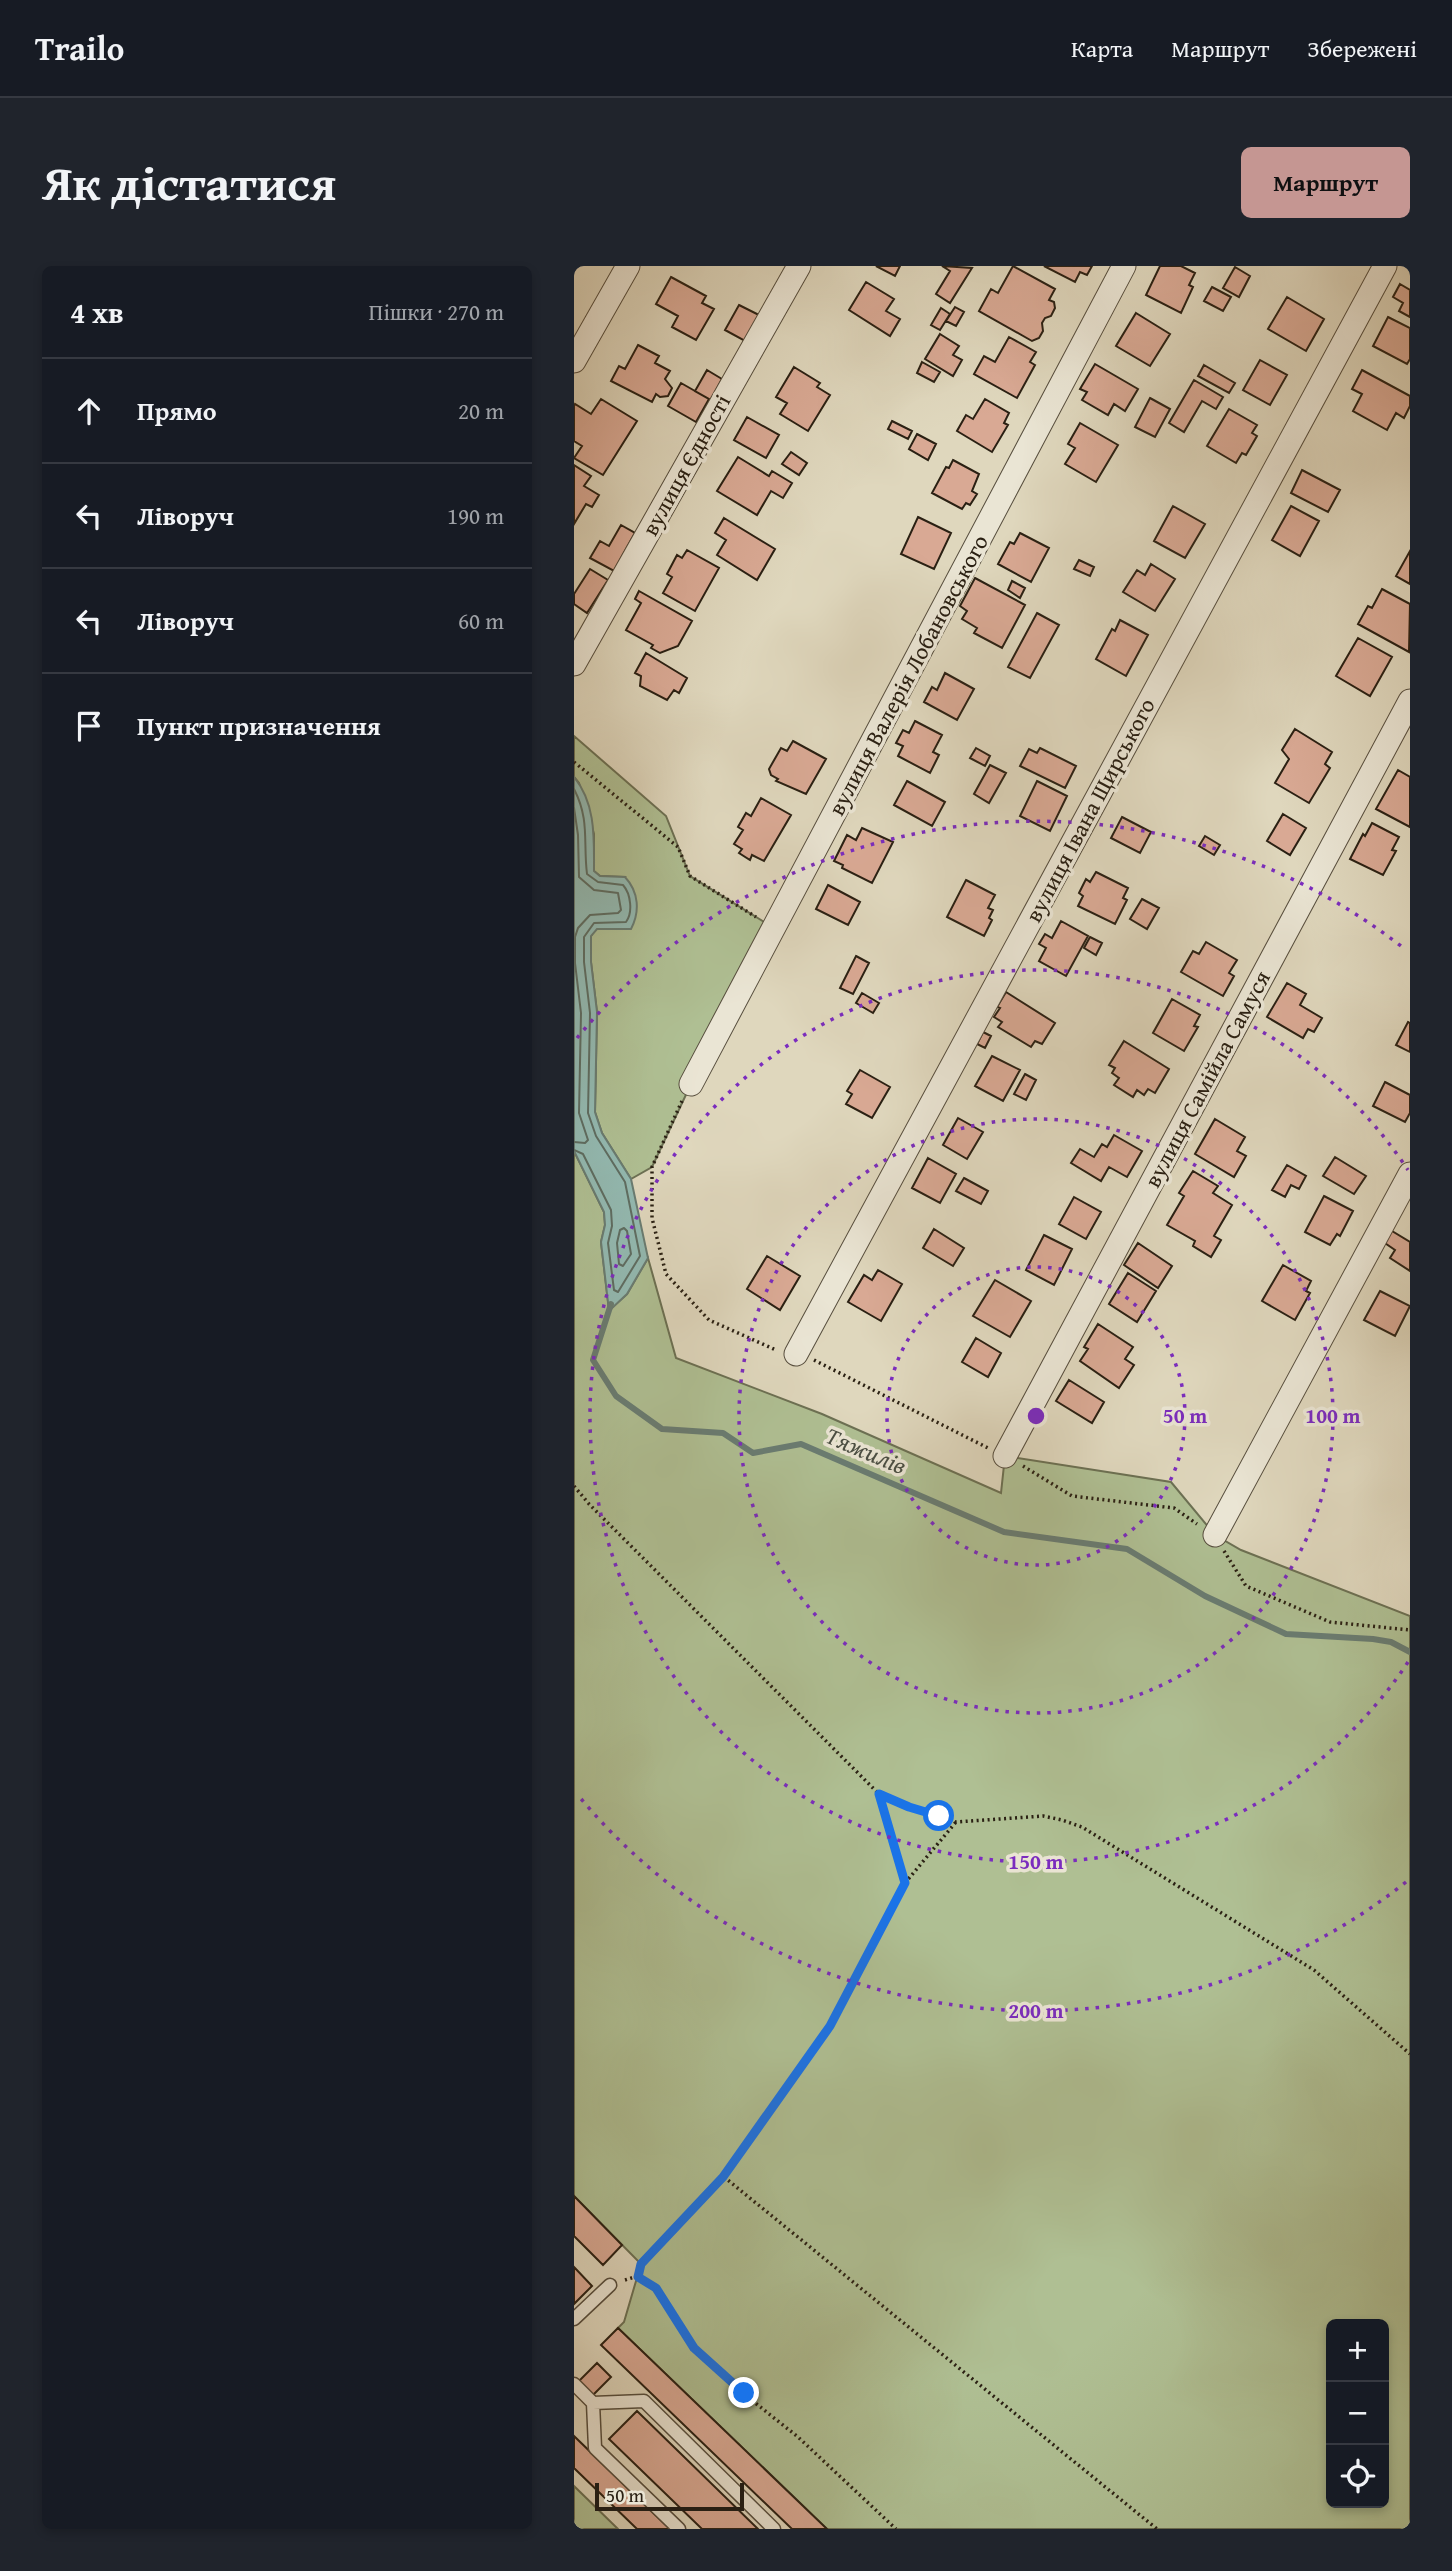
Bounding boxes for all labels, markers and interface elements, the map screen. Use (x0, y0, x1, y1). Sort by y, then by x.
text: Trailo (35, 24, 124, 72)
text: Карта (1071, 31, 1133, 66)
text: Маршрут (1171, 31, 1269, 66)
text: Збережені (1307, 31, 1417, 66)
text: Як дістатися (42, 146, 336, 218)
button: Маршрут (1241, 147, 1410, 218)
text: 4 хв (70, 290, 124, 334)
text: Пішки · 270 m (369, 295, 504, 328)
street label: вулиця Єдності (633, 388, 738, 541)
text: Прямо (137, 391, 217, 430)
icon: ahead (70, 392, 108, 430)
text: 20 m (458, 394, 504, 427)
text: Ліворуч (137, 496, 234, 535)
icon: left (70, 497, 108, 535)
text: 190 m (447, 499, 504, 532)
street label: вулиця Валерія Лобановського (819, 529, 996, 821)
text: Ліворуч (137, 601, 234, 640)
icon: left (70, 602, 108, 640)
text: 60 m (458, 604, 504, 637)
street label: вулиця Івана Щирського (1016, 692, 1163, 928)
text: Пункт призначення (137, 706, 381, 745)
icon: arrive (70, 707, 108, 745)
street label: вулиця Самійла Самуся (1135, 964, 1278, 1193)
text: 50 m (1163, 1400, 1207, 1431)
text: 100 m (1305, 1400, 1361, 1431)
centre of rings (1024, 1404, 1048, 1428)
water label: Тяжилів (820, 1418, 912, 1483)
route start (923, 1800, 954, 1831)
text: 150 m (1008, 1846, 1064, 1877)
text: 200 m (1008, 1995, 1064, 2026)
map controls (1326, 2319, 1389, 2508)
button: + (1326, 2319, 1389, 2382)
route end (728, 2377, 759, 2408)
button: − (1326, 2382, 1389, 2445)
button: locate (1326, 2445, 1389, 2508)
scale bar (595, 2480, 744, 2512)
text: 50 m (606, 2481, 644, 2509)

